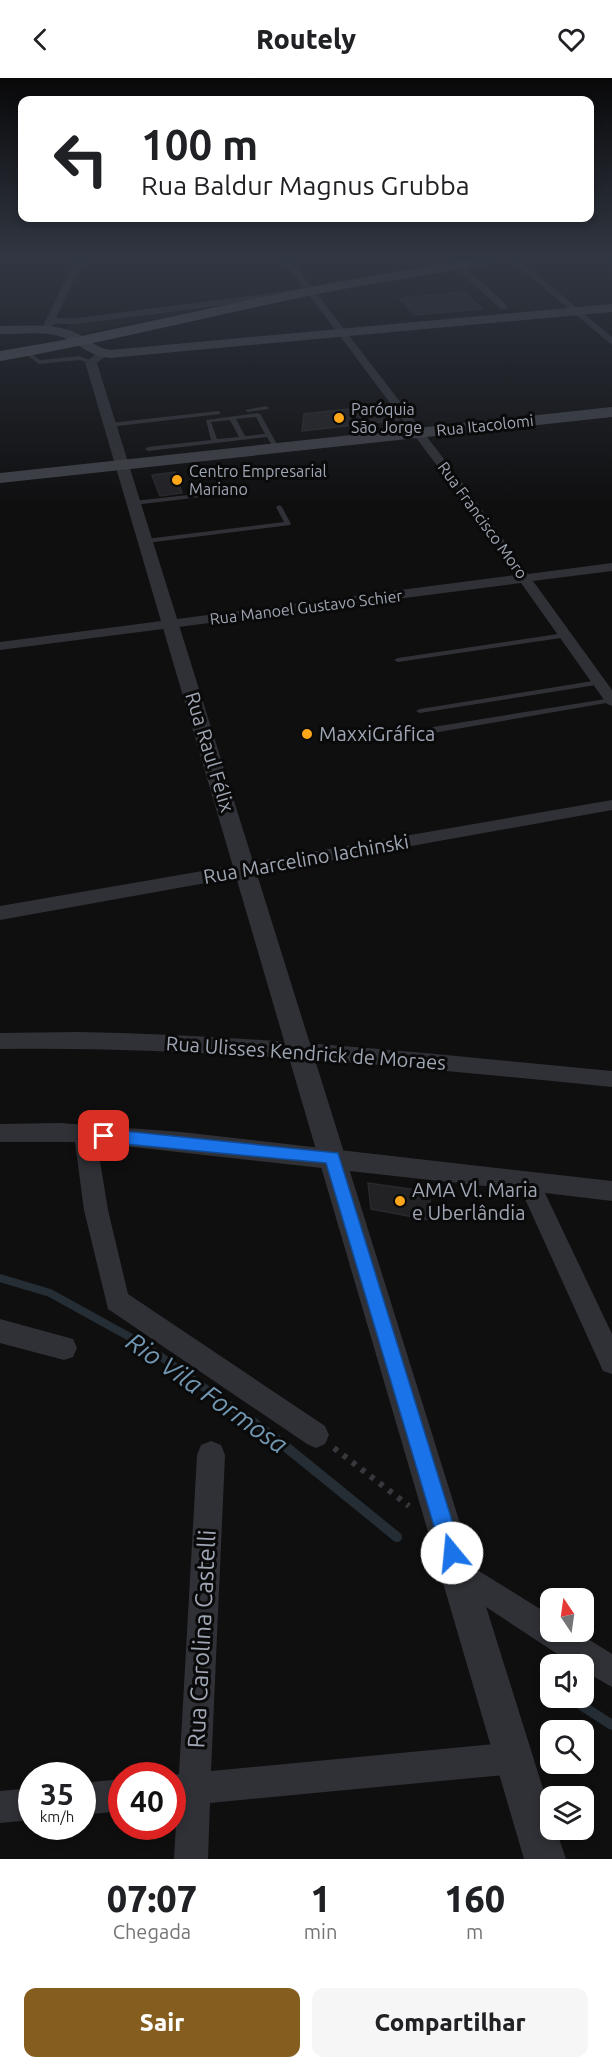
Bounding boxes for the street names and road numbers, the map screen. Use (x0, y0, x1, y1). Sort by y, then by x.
street label: Rua Itacolomi (436, 411, 534, 439)
street label: Rua Francisco Moro (435, 458, 531, 582)
street label: Rua Manoel Gustavo Schier (209, 586, 403, 628)
street label: Rua Raul Félix (181, 689, 240, 815)
street label: Rua Marcelino Iachinski (201, 829, 410, 888)
street label: Rua Ulisses Kendrick de Moraes (165, 1031, 447, 1074)
street label: Rua Carolina Castelli (182, 1529, 221, 1749)

